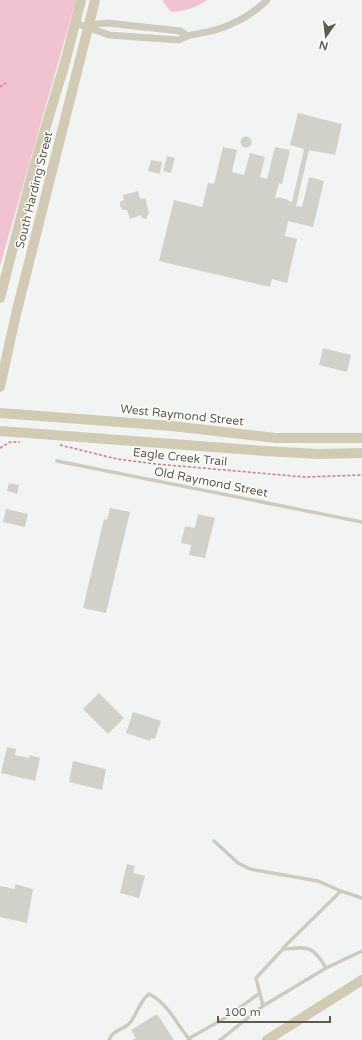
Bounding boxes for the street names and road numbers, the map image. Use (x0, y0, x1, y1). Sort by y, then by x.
street label: South Harding Street (13, 130, 55, 250)
street label: West Raymond Street (120, 402, 245, 428)
street label: Eagle Creek Trail (132, 445, 228, 469)
street label: Old Raymond Street (153, 464, 269, 500)

